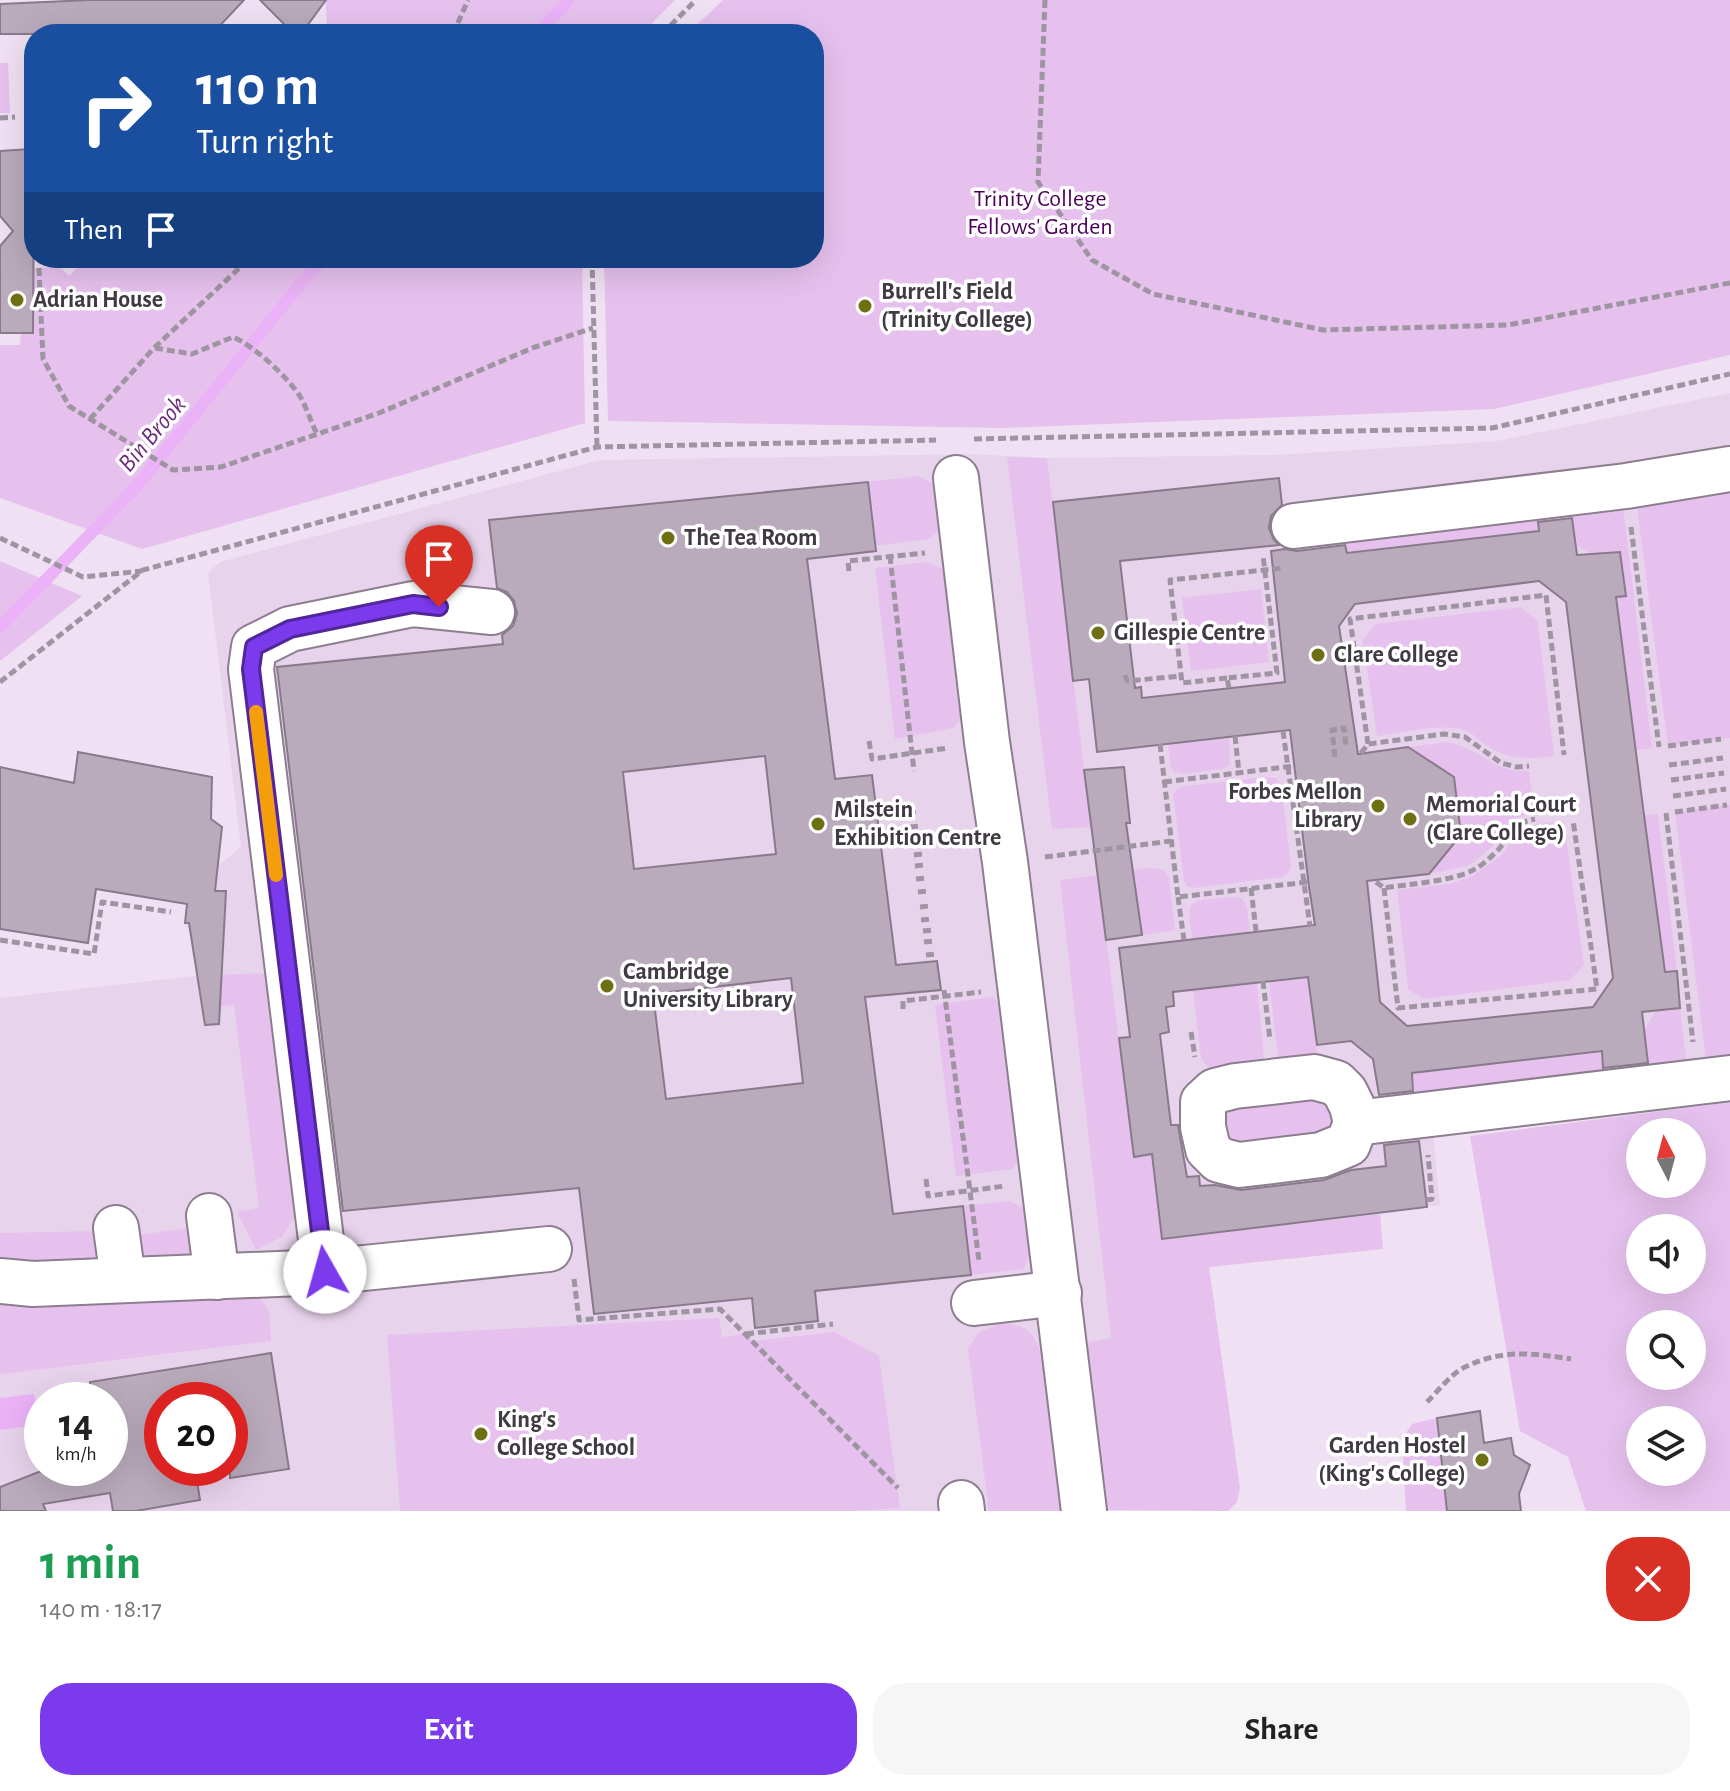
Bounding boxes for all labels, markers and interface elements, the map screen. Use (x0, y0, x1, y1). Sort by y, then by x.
icon: right (64, 56, 168, 160)
text: 110 m (196, 59, 319, 115)
text: Turn right (196, 124, 333, 160)
park label: Trinity College Fellows' Garden (967, 187, 1113, 239)
icon: arrive (139, 208, 183, 252)
text: Then (64, 215, 123, 245)
place label: Burrell's Field (Trinity College) (881, 280, 1033, 332)
place label: Adrian House (33, 288, 163, 312)
marker: Adrian House (8, 291, 26, 309)
marker: Burrell's Field (Trinity College) (856, 297, 874, 315)
water label: Bin Brook (113, 391, 191, 477)
pin (405, 525, 473, 607)
place label: The Tea Room (684, 526, 817, 550)
marker: The Tea Room (659, 529, 677, 547)
icon: arrive (417, 537, 461, 581)
place label: Gillespie Centre (1114, 621, 1265, 645)
marker: Gillespie Centre (1089, 624, 1107, 642)
place label: Clare College (1334, 643, 1458, 667)
marker: Clare College (1309, 646, 1327, 664)
place label: Forbes Mellon Library (1228, 780, 1362, 832)
place label: Memorial Court (Clare College) (1426, 793, 1576, 845)
marker: Forbes Mellon Library (1369, 797, 1387, 815)
place label: Milstein Exhibition Centre (834, 798, 1001, 850)
marker: Memorial Court (Clare College) (1401, 810, 1419, 828)
marker: Milstein Exhibition Centre (809, 815, 827, 833)
place label: Cambridge University Library (623, 960, 793, 1012)
marker: Cambridge University Library (598, 977, 616, 995)
north arrow (1626, 1118, 1706, 1198)
map controls (1626, 1118, 1706, 1486)
button: sound (1626, 1214, 1706, 1294)
position arrow (283, 1230, 367, 1314)
button: search (1626, 1310, 1706, 1390)
speed limit sign: 20 (144, 1382, 248, 1486)
text: 14 (59, 1404, 93, 1444)
button: layers (1626, 1406, 1706, 1486)
place label: King's College School (497, 1408, 635, 1460)
marker: King's College School (472, 1425, 490, 1443)
place label: Garden Hostel (King's College) (1318, 1434, 1466, 1486)
text: km/h (55, 1444, 97, 1464)
marker: Garden Hostel (King's College) (1473, 1451, 1491, 1469)
button: close (1606, 1537, 1690, 1621)
text: 1 min (40, 1540, 141, 1588)
text: 140 m · 18:17 (40, 1596, 162, 1622)
button: Exit (40, 1683, 857, 1775)
button: Share (873, 1683, 1690, 1775)

